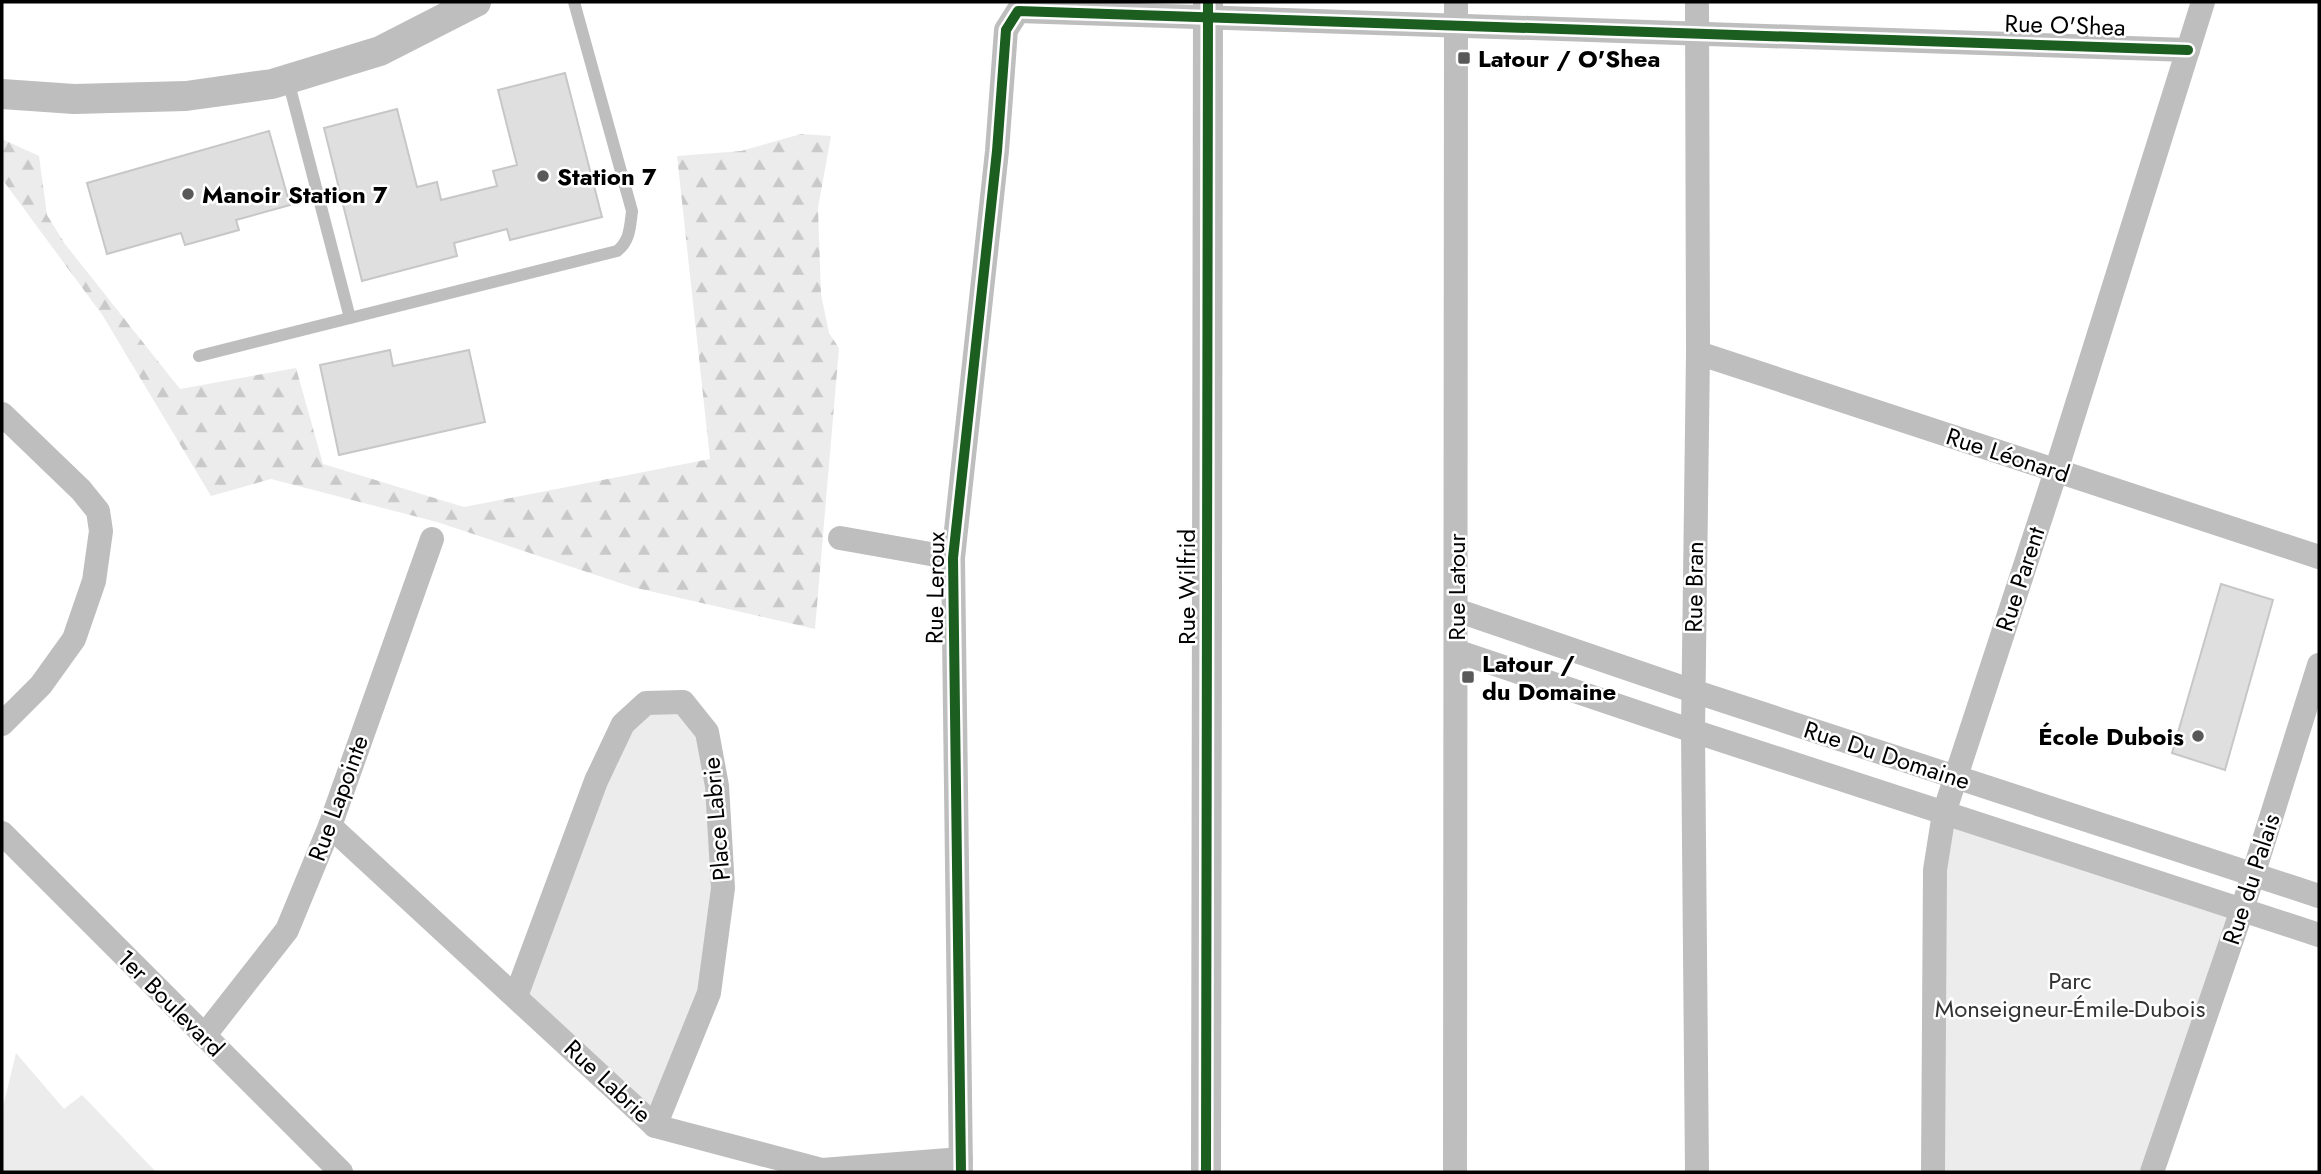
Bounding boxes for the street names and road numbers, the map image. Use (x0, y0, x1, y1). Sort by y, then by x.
street label: Rue O'Shea (2004, 5, 2126, 45)
street label: Rue Léonard (1942, 419, 2074, 491)
street label: Rue Parent (1987, 522, 2053, 636)
street label: Rue Wilfrid (1169, 529, 1204, 645)
street label: Rue Leroux (917, 531, 953, 645)
street label: Rue Latour (1439, 532, 1474, 641)
street label: Rue Bran (1676, 541, 1712, 633)
street label: Rue Du Domaine (1800, 712, 1974, 798)
street label: Rue Lapointe (299, 730, 377, 866)
street label: Place Labrie (693, 756, 739, 882)
street label: Rue du Palais (2213, 809, 2289, 949)
street label: 1er Boulevard (109, 941, 233, 1065)
street label: Rue Labrie (556, 1031, 660, 1131)

